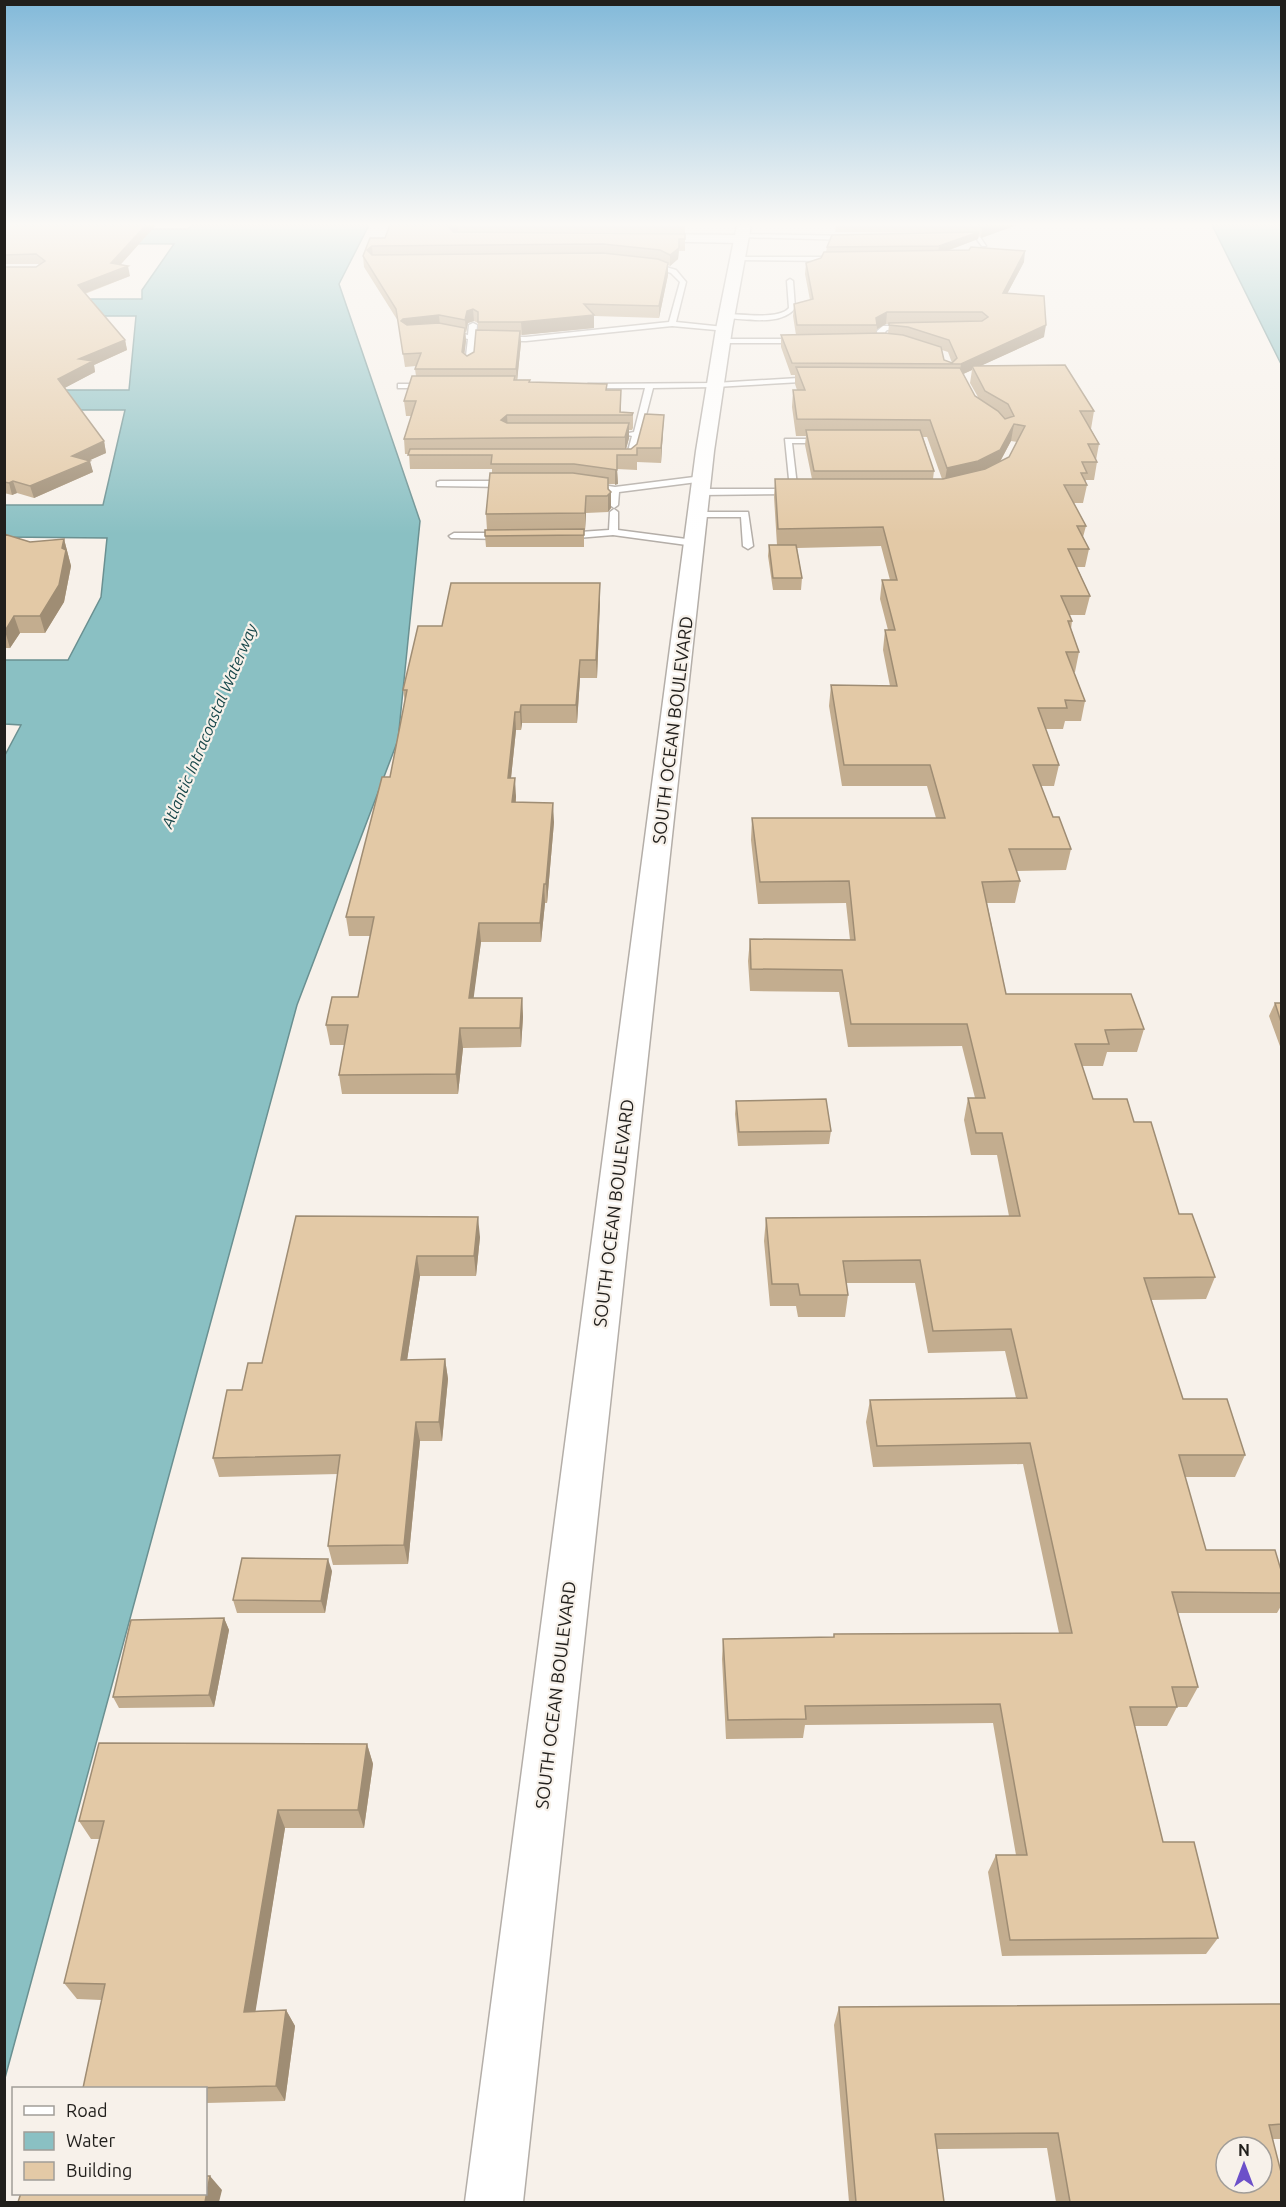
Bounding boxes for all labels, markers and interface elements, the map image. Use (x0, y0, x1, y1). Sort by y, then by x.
street label: SOUTH OCEAN BOULEVARD (648, 615, 696, 845)
water label: Atlantic Intracoastal Waterway (157, 621, 260, 832)
street label: SOUTH OCEAN BOULEVARD (589, 1098, 637, 1328)
street label: SOUTH OCEAN BOULEVARD (531, 1580, 579, 1810)
legend (12, 2087, 207, 2195)
text: Road (66, 2100, 108, 2120)
text: Water (66, 2130, 116, 2150)
north arrow (1214, 2135, 1274, 2195)
text: N (1238, 2141, 1250, 2159)
text: Building (66, 2160, 132, 2180)

